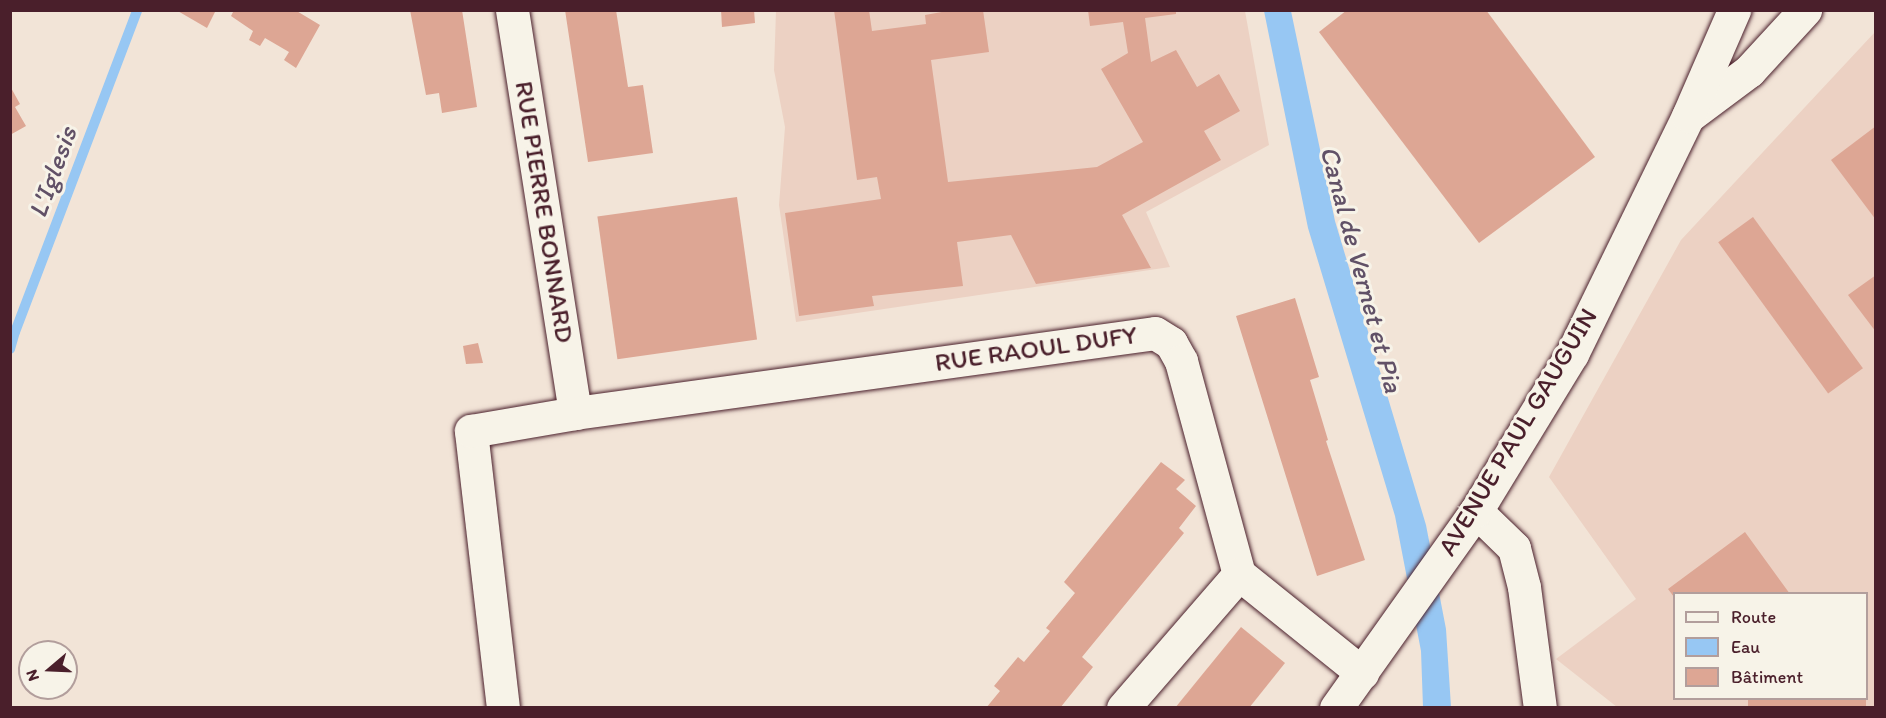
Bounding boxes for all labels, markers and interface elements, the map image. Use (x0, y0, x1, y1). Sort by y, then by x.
street label: RUE PIERRE BONNARD (508, 79, 580, 345)
water label: L'Iglesis (21, 122, 83, 222)
water label: Canal de Vernet et Pia (1313, 142, 1411, 396)
street label: AVENUE PAUL GAUGUIN (1432, 303, 1604, 561)
street label: RUE RAOUL DUFY (933, 319, 1139, 379)
legend (1673, 592, 1868, 700)
text: Route (1731, 606, 1776, 628)
text: Eau (1731, 636, 1760, 658)
north arrow (18, 640, 78, 700)
text: Bâtiment (1731, 666, 1803, 688)
text: N (22, 667, 43, 684)

